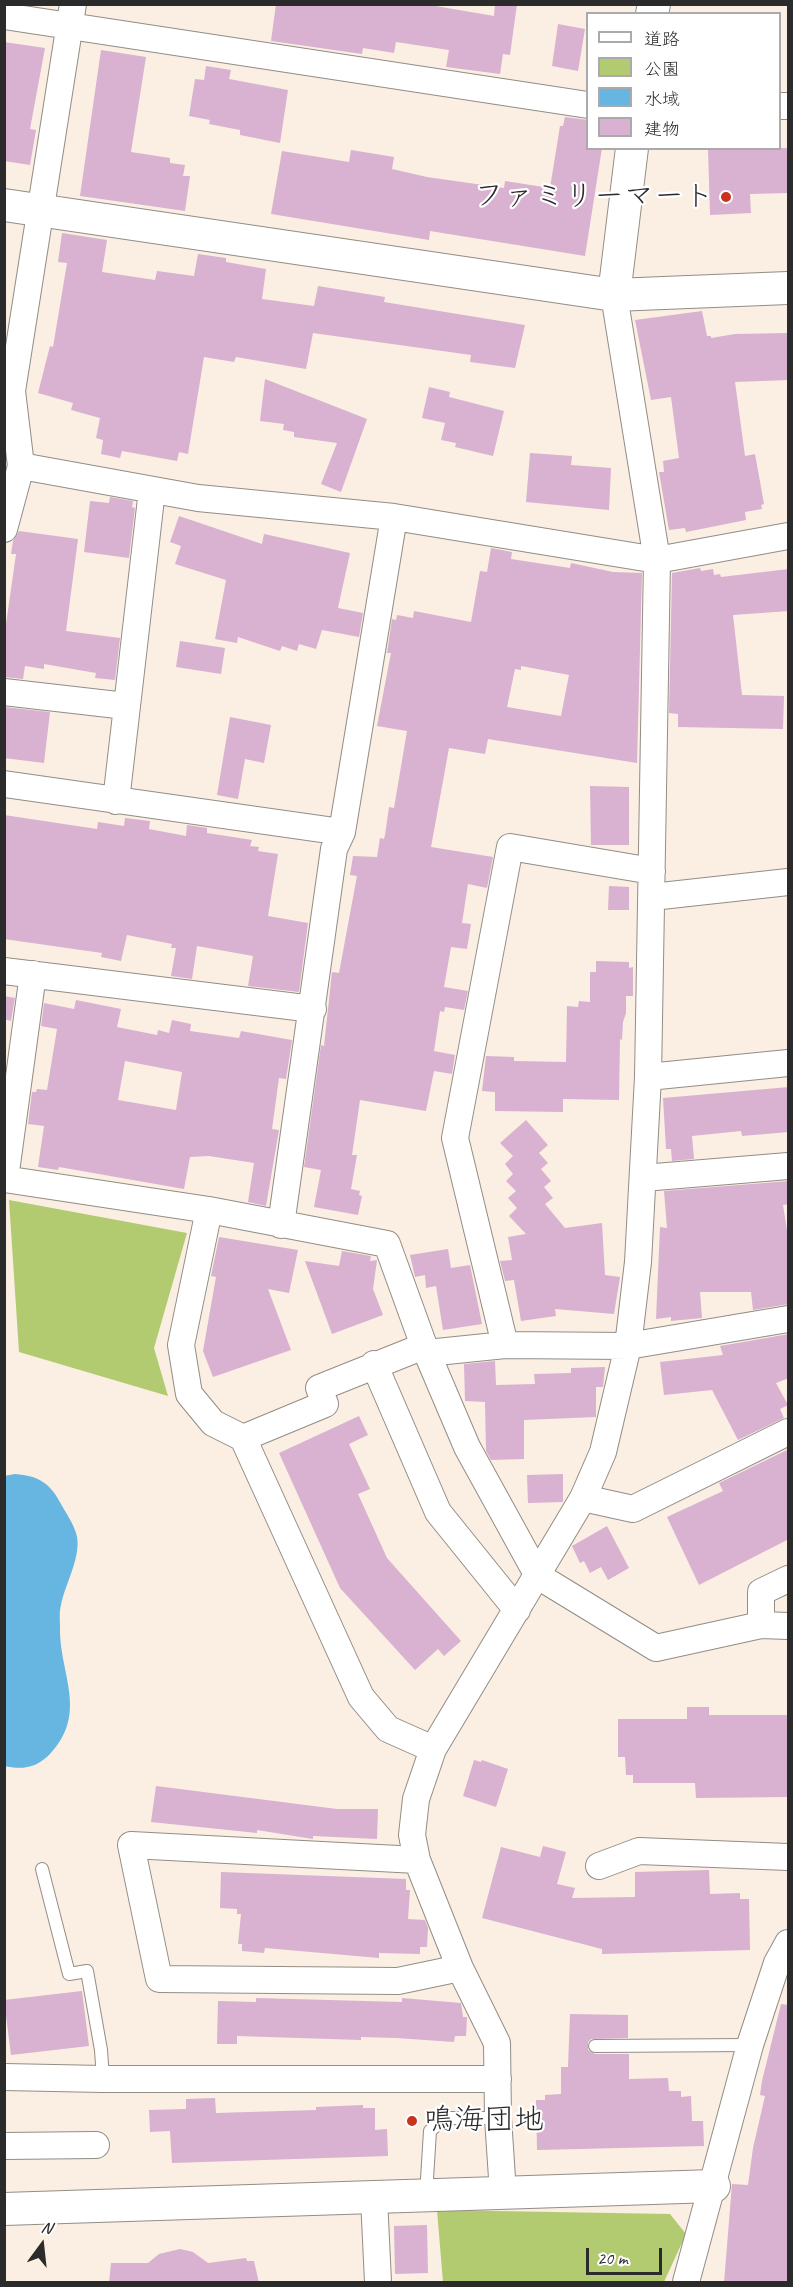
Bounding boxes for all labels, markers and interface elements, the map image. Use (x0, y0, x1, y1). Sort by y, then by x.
legend (586, 12, 781, 150)
text: 道路 (644, 28, 680, 50)
text: 公園 (644, 58, 680, 80)
text: 水域 (644, 88, 680, 110)
text: 建物 (644, 118, 680, 140)
place label: ファミリーマート (474, 179, 714, 215)
marker: ファミリーマート (719, 190, 733, 204)
place label: 鳴海団地 (424, 2103, 544, 2139)
marker: 鳴海団地 (405, 2114, 419, 2128)
north arrow (12, 2215, 72, 2275)
text: N (39, 2217, 54, 2239)
scale bar (589, 2236, 666, 2274)
text: 20 m (597, 2247, 628, 2269)

